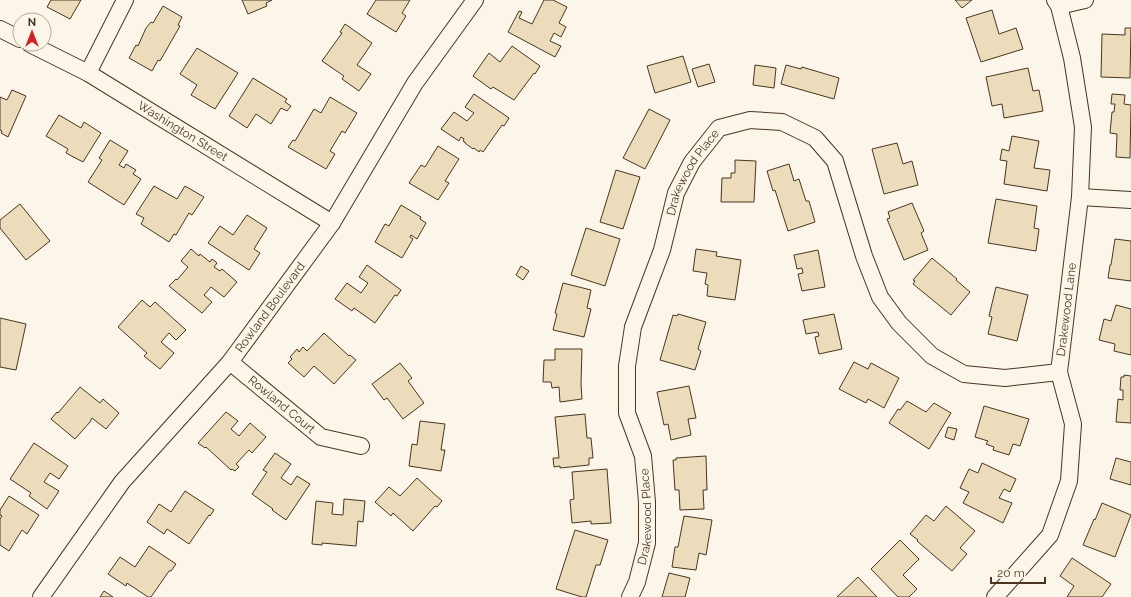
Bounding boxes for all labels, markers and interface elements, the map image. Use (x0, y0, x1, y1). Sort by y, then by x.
north arrow (12, 12, 52, 52)
text: N (28, 16, 36, 29)
street label: Washington Street (135, 98, 230, 164)
street label: Drakewood Place (664, 127, 722, 217)
street label: Rowland Boulevard (232, 259, 308, 355)
street label: Drakewood Lane (1054, 262, 1079, 357)
street label: Rowland Court (245, 373, 318, 436)
street label: Drakewood Place (635, 468, 655, 567)
scale bar (991, 559, 1045, 585)
text: 20 m (997, 566, 1025, 580)

